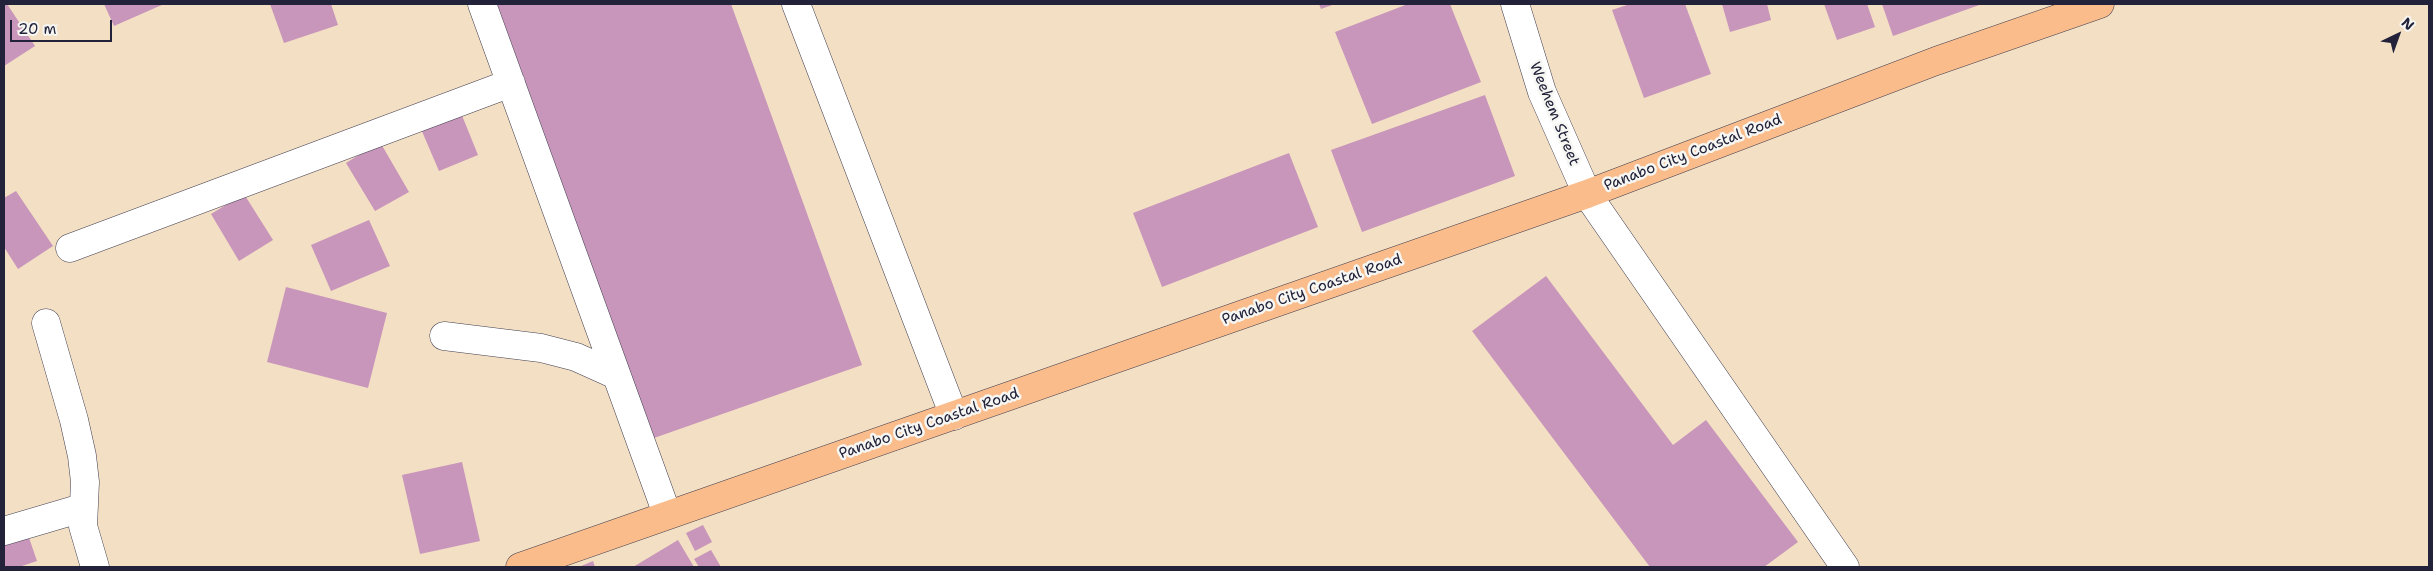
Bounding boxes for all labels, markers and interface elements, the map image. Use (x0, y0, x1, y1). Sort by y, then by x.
scale bar (12, 10, 115, 42)
north arrow (2373, 10, 2423, 60)
text: N (2398, 13, 2418, 34)
text: 20 m (18, 19, 57, 39)
street label: Weehem Street (1525, 60, 1583, 168)
street label: Panabo City Coastal Road (1602, 111, 1784, 195)
street label: Panabo City Coastal Road (1220, 251, 1404, 329)
street label: Panabo City Coastal Road (837, 385, 1021, 463)

